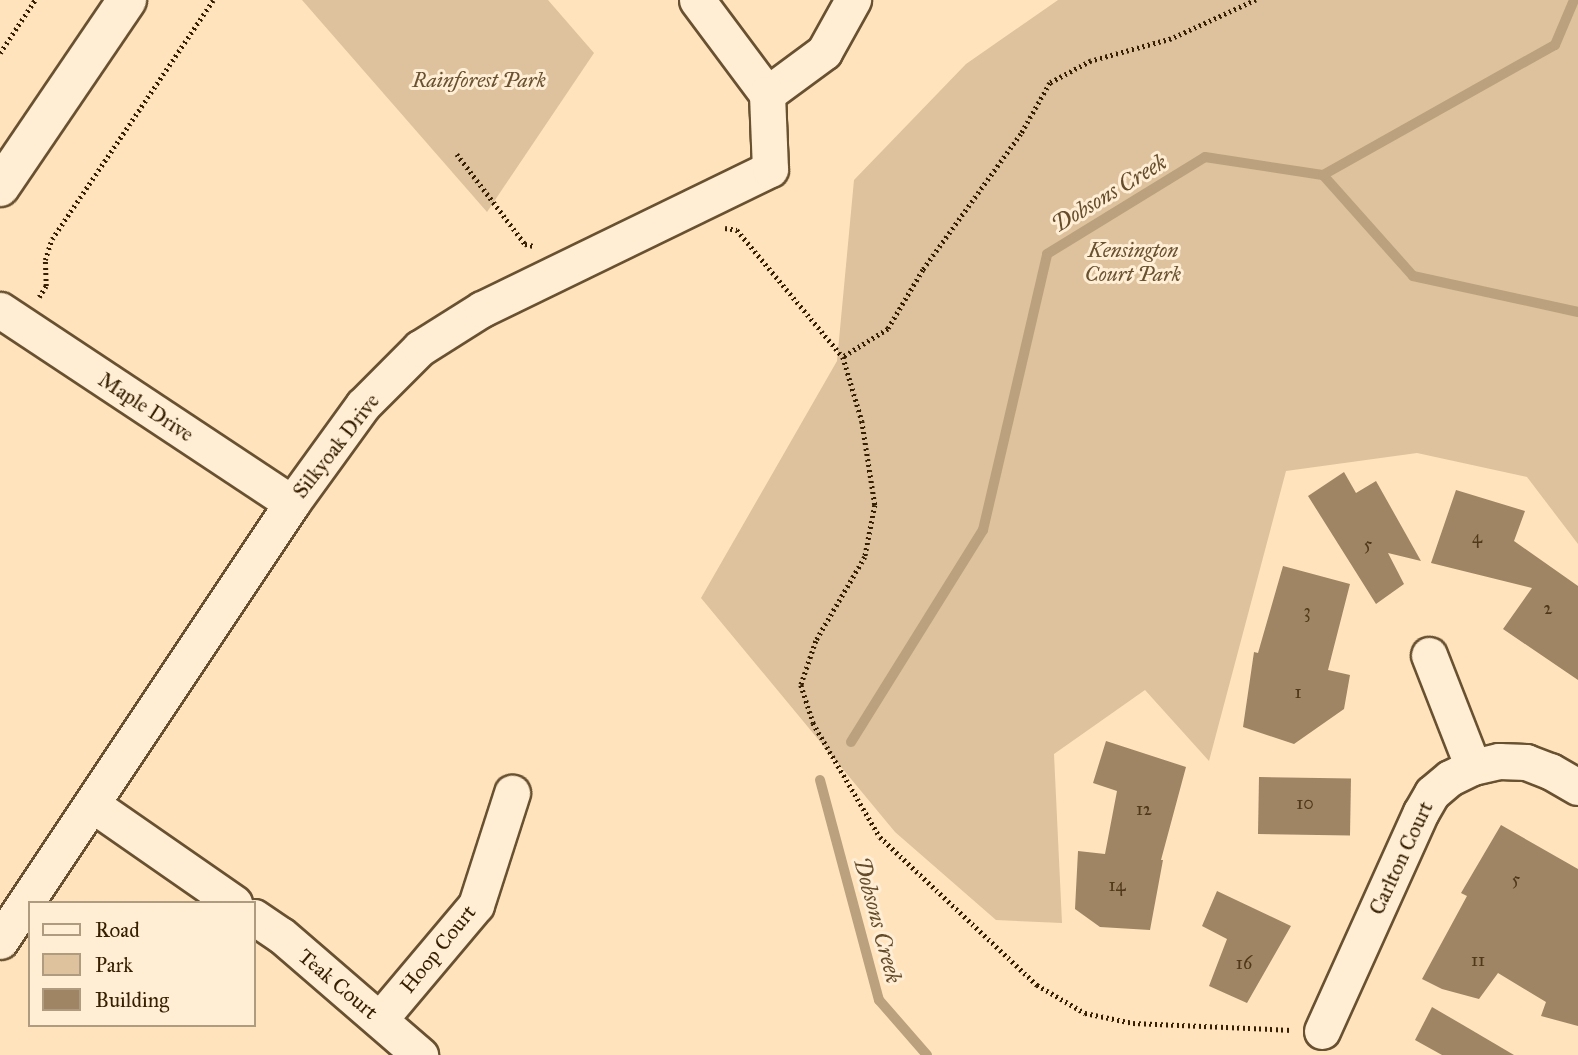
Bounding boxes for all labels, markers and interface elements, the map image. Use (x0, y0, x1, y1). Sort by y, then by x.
park label: Rainforest Park (412, 67, 546, 93)
water label: Dobsons Creek (1046, 148, 1172, 238)
park label: Kensington Court Park (1085, 237, 1181, 287)
street label: Maple Drive (94, 367, 198, 447)
street label: Silkyoak Drive (287, 389, 385, 503)
house number: 4 (1472, 526, 1482, 548)
house number: 5 (1364, 533, 1372, 555)
house number: 2 (1544, 597, 1552, 619)
house number: 3 (1303, 600, 1311, 622)
house number: 1 (1294, 681, 1302, 703)
house number: 10 (1296, 792, 1314, 814)
street label: Carlton Court (1364, 797, 1438, 919)
house number: 12 (1136, 798, 1152, 820)
water label: Dobsons Creek (848, 854, 908, 986)
house number: 5 (1512, 868, 1520, 890)
house number: 14 (1108, 874, 1126, 896)
street label: Hoop Court (395, 900, 481, 998)
legend (28, 901, 256, 1027)
text: Road (95, 917, 140, 943)
street label: Teak Court (293, 943, 383, 1025)
house number: 11 (1471, 949, 1485, 971)
text: Park (95, 952, 133, 978)
house number: 16 (1236, 952, 1252, 974)
text: Building (95, 987, 169, 1013)

